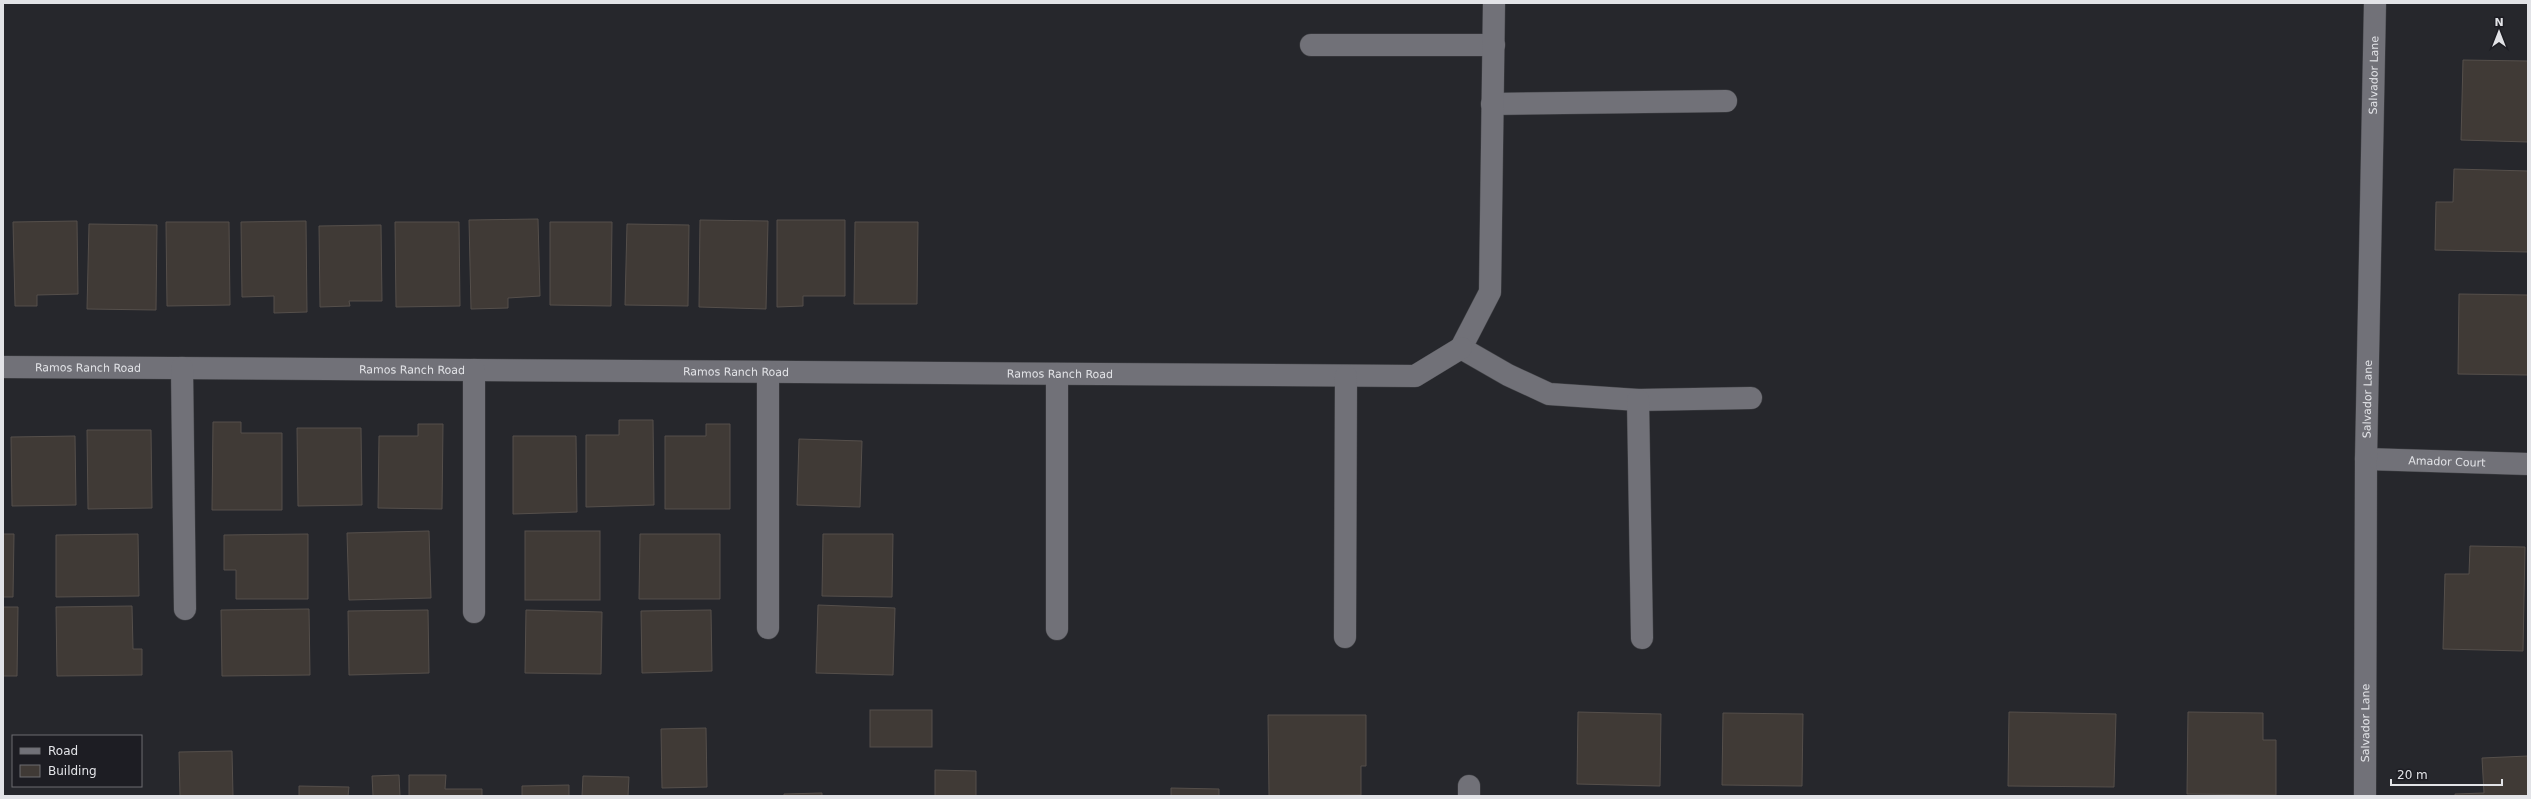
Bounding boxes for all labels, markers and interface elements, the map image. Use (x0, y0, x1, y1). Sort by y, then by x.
north arrow (2479, 12, 2519, 52)
text: N (2494, 16, 2504, 29)
street label: Salvador Lane (2367, 36, 2381, 114)
street label: Salvador Lane (2360, 359, 2375, 438)
street label: Ramos Ranch Road (35, 361, 141, 375)
street label: Ramos Ranch Road (359, 363, 465, 377)
street label: Ramos Ranch Road (683, 365, 789, 379)
street label: Ramos Ranch Road (1007, 367, 1113, 381)
street label: Amador Court (2408, 454, 2486, 470)
street label: Salvador Lane (2359, 684, 2372, 762)
legend (12, 735, 142, 787)
text: Road (48, 744, 78, 758)
scale bar (2391, 761, 2502, 787)
text: Building (48, 764, 97, 778)
text: 20 m (2397, 768, 2428, 782)

